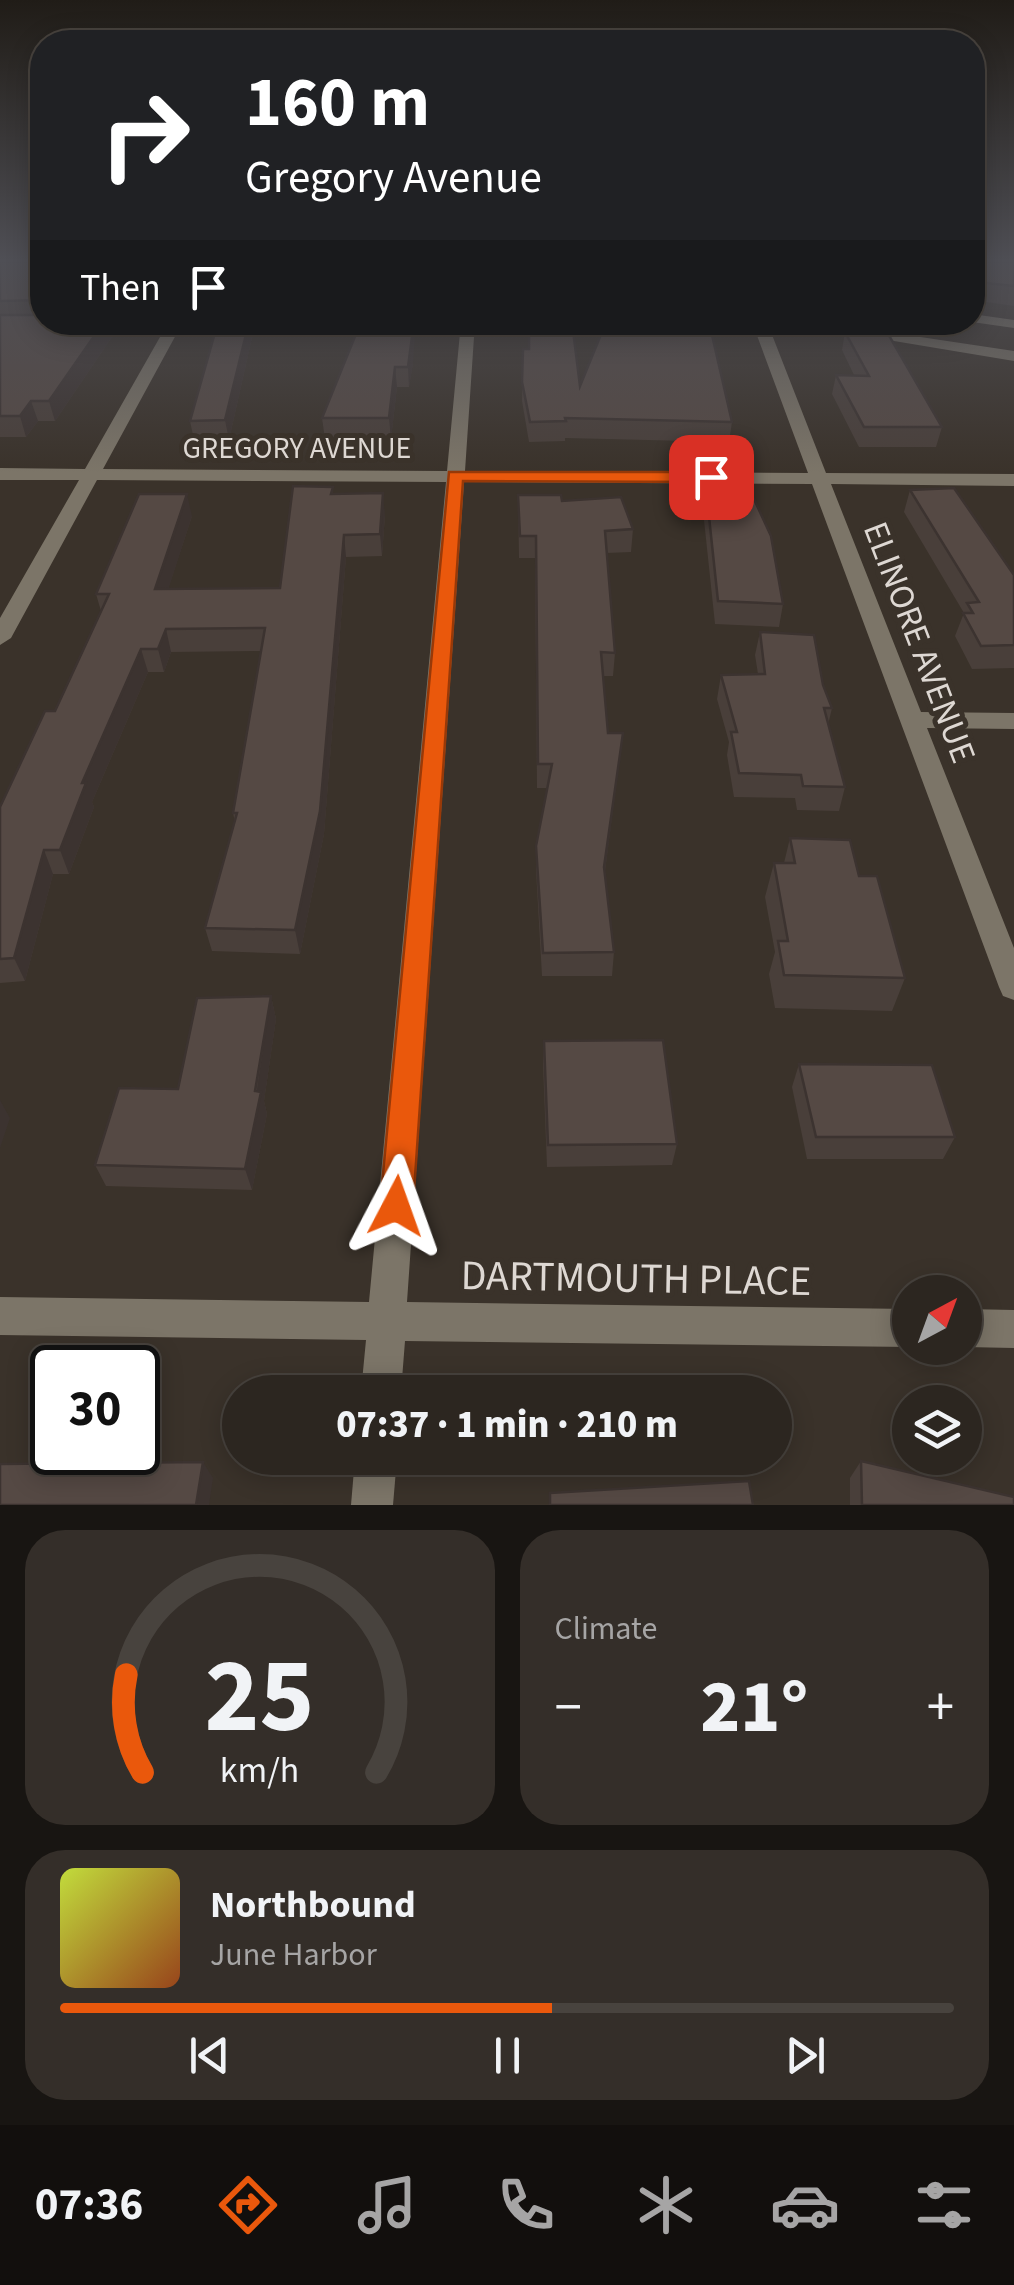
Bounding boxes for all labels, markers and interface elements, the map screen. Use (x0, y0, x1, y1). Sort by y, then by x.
text: 160 m (245, 53, 430, 153)
icon: right (80, 70, 210, 200)
text: Gregory Avenue (245, 146, 542, 210)
icon: arrive (181, 260, 236, 315)
text: Then (80, 261, 161, 315)
street label: GREGORY AVENUE (183, 427, 411, 470)
pin (669, 435, 754, 520)
icon: arrive (684, 450, 739, 505)
street label: ELINORE AVENUE (850, 515, 988, 770)
position arrow (344, 1154, 448, 1258)
street label: DARTMOUTH PLACE (460, 1246, 812, 1312)
north arrow (892, 1275, 982, 1365)
map controls (892, 1275, 982, 1475)
speed limit sign: 30 (30, 1345, 160, 1475)
button: layers (892, 1385, 982, 1475)
text: 07:37 · 1 min · 210 m (336, 1398, 678, 1452)
text: Climate (555, 1606, 657, 1652)
text: 25 (205, 1624, 315, 1772)
text: 21° (700, 1654, 808, 1761)
text: − (555, 1669, 582, 1747)
text: + (927, 1669, 954, 1747)
text: km/h (220, 1745, 299, 1796)
text: Northbound (210, 1878, 416, 1932)
text: June Harbor (210, 1932, 377, 1978)
icon: previous (182, 2028, 237, 2083)
icon: pause (480, 2028, 535, 2083)
icon: next (778, 2028, 833, 2083)
icon: directions (213, 2170, 283, 2240)
icon: music (352, 2170, 422, 2240)
icon: phone (491, 2170, 561, 2240)
icon: climate (631, 2170, 701, 2240)
icon: car (770, 2170, 840, 2240)
icon: filters (909, 2170, 979, 2240)
text: 07:36 (35, 2173, 143, 2237)

